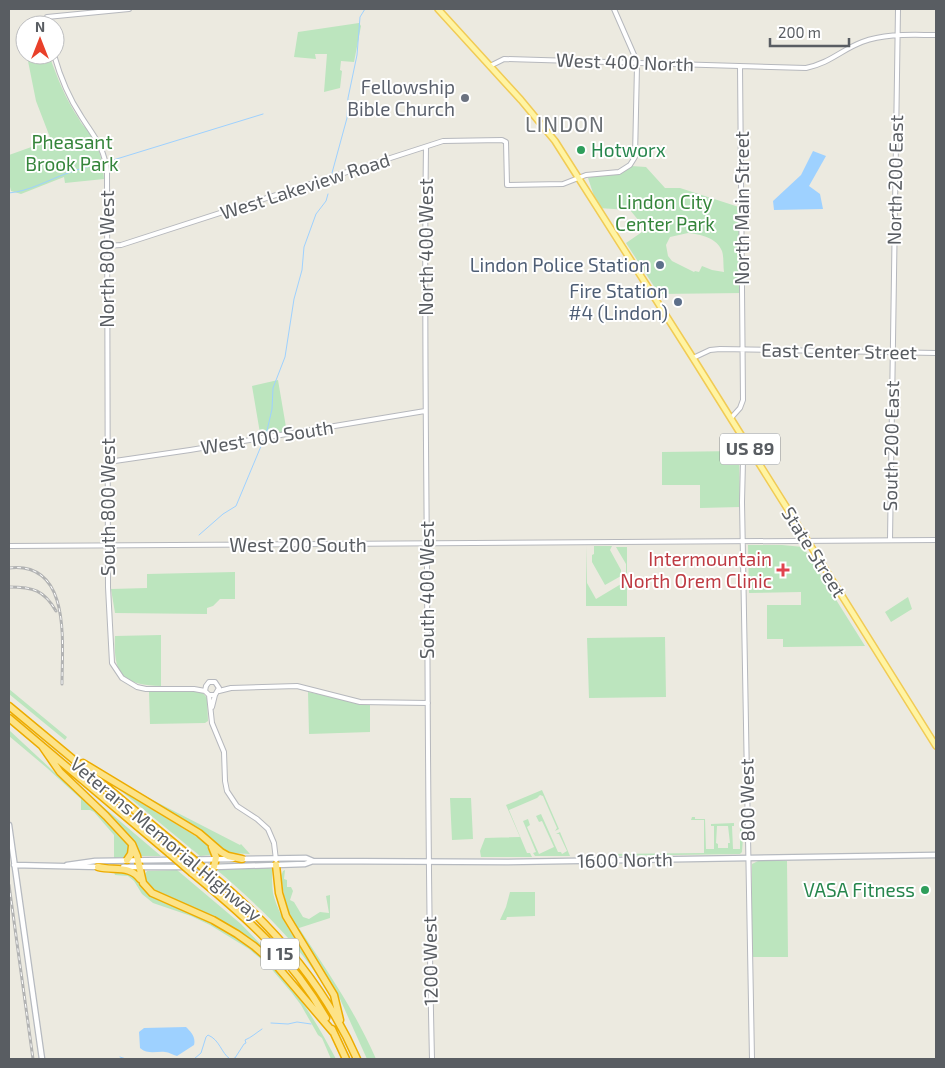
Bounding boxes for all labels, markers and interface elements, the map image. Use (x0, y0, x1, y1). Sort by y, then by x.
north arrow (15, 15, 65, 65)
scale bar (770, 15, 849, 47)
text: N (35, 18, 45, 35)
text: 200 m (778, 23, 821, 41)
street label: West 400 North (556, 48, 694, 75)
place label: Fellowship Bible Church (347, 75, 455, 120)
marker: Fellowship Bible Church (459, 92, 471, 104)
district label: LINDON (525, 111, 605, 136)
street label: North 200 East (882, 115, 907, 245)
park label: Pheasant Brook Park (25, 130, 119, 175)
street label: North Main Street (730, 131, 753, 285)
place label: Hotworx (591, 138, 666, 161)
marker: Hotworx (575, 144, 587, 156)
street label: West Lakeview Road (217, 147, 393, 224)
street label: North 400 West (414, 178, 437, 316)
street label: North 800 West (95, 190, 118, 328)
park label: Lindon City Center Park (615, 190, 715, 235)
place label: Lindon Police Station (470, 253, 650, 276)
marker: Lindon Police Station (654, 259, 666, 271)
place label: Fire Station #4 (Lindon) (568, 279, 668, 324)
marker: Fire Station #4 (Lindon) (672, 296, 684, 308)
street label: East Center Street (761, 338, 917, 363)
street label: South 200 East (878, 381, 903, 511)
street label: West 100 South (199, 415, 335, 458)
road number: US 89 (720, 434, 780, 464)
street label: South 800 West (96, 438, 119, 576)
street label: State Street (777, 502, 851, 601)
street label: South 400 West (415, 521, 438, 659)
street label: West 200 South (229, 533, 367, 556)
place label: Intermountain North Orem Clinic (620, 547, 772, 592)
marker: Intermountain North Orem Clinic (776, 563, 790, 577)
street label: Veterans Memorial Highway (66, 752, 267, 926)
street label: 800 West (734, 758, 759, 842)
street label: 1600 North (577, 847, 673, 872)
place label: VASA Fitness (803, 878, 915, 901)
marker: VASA Fitness (919, 884, 931, 896)
street label: 1200 West (417, 916, 442, 1006)
road number: I 15 (261, 939, 299, 970)

